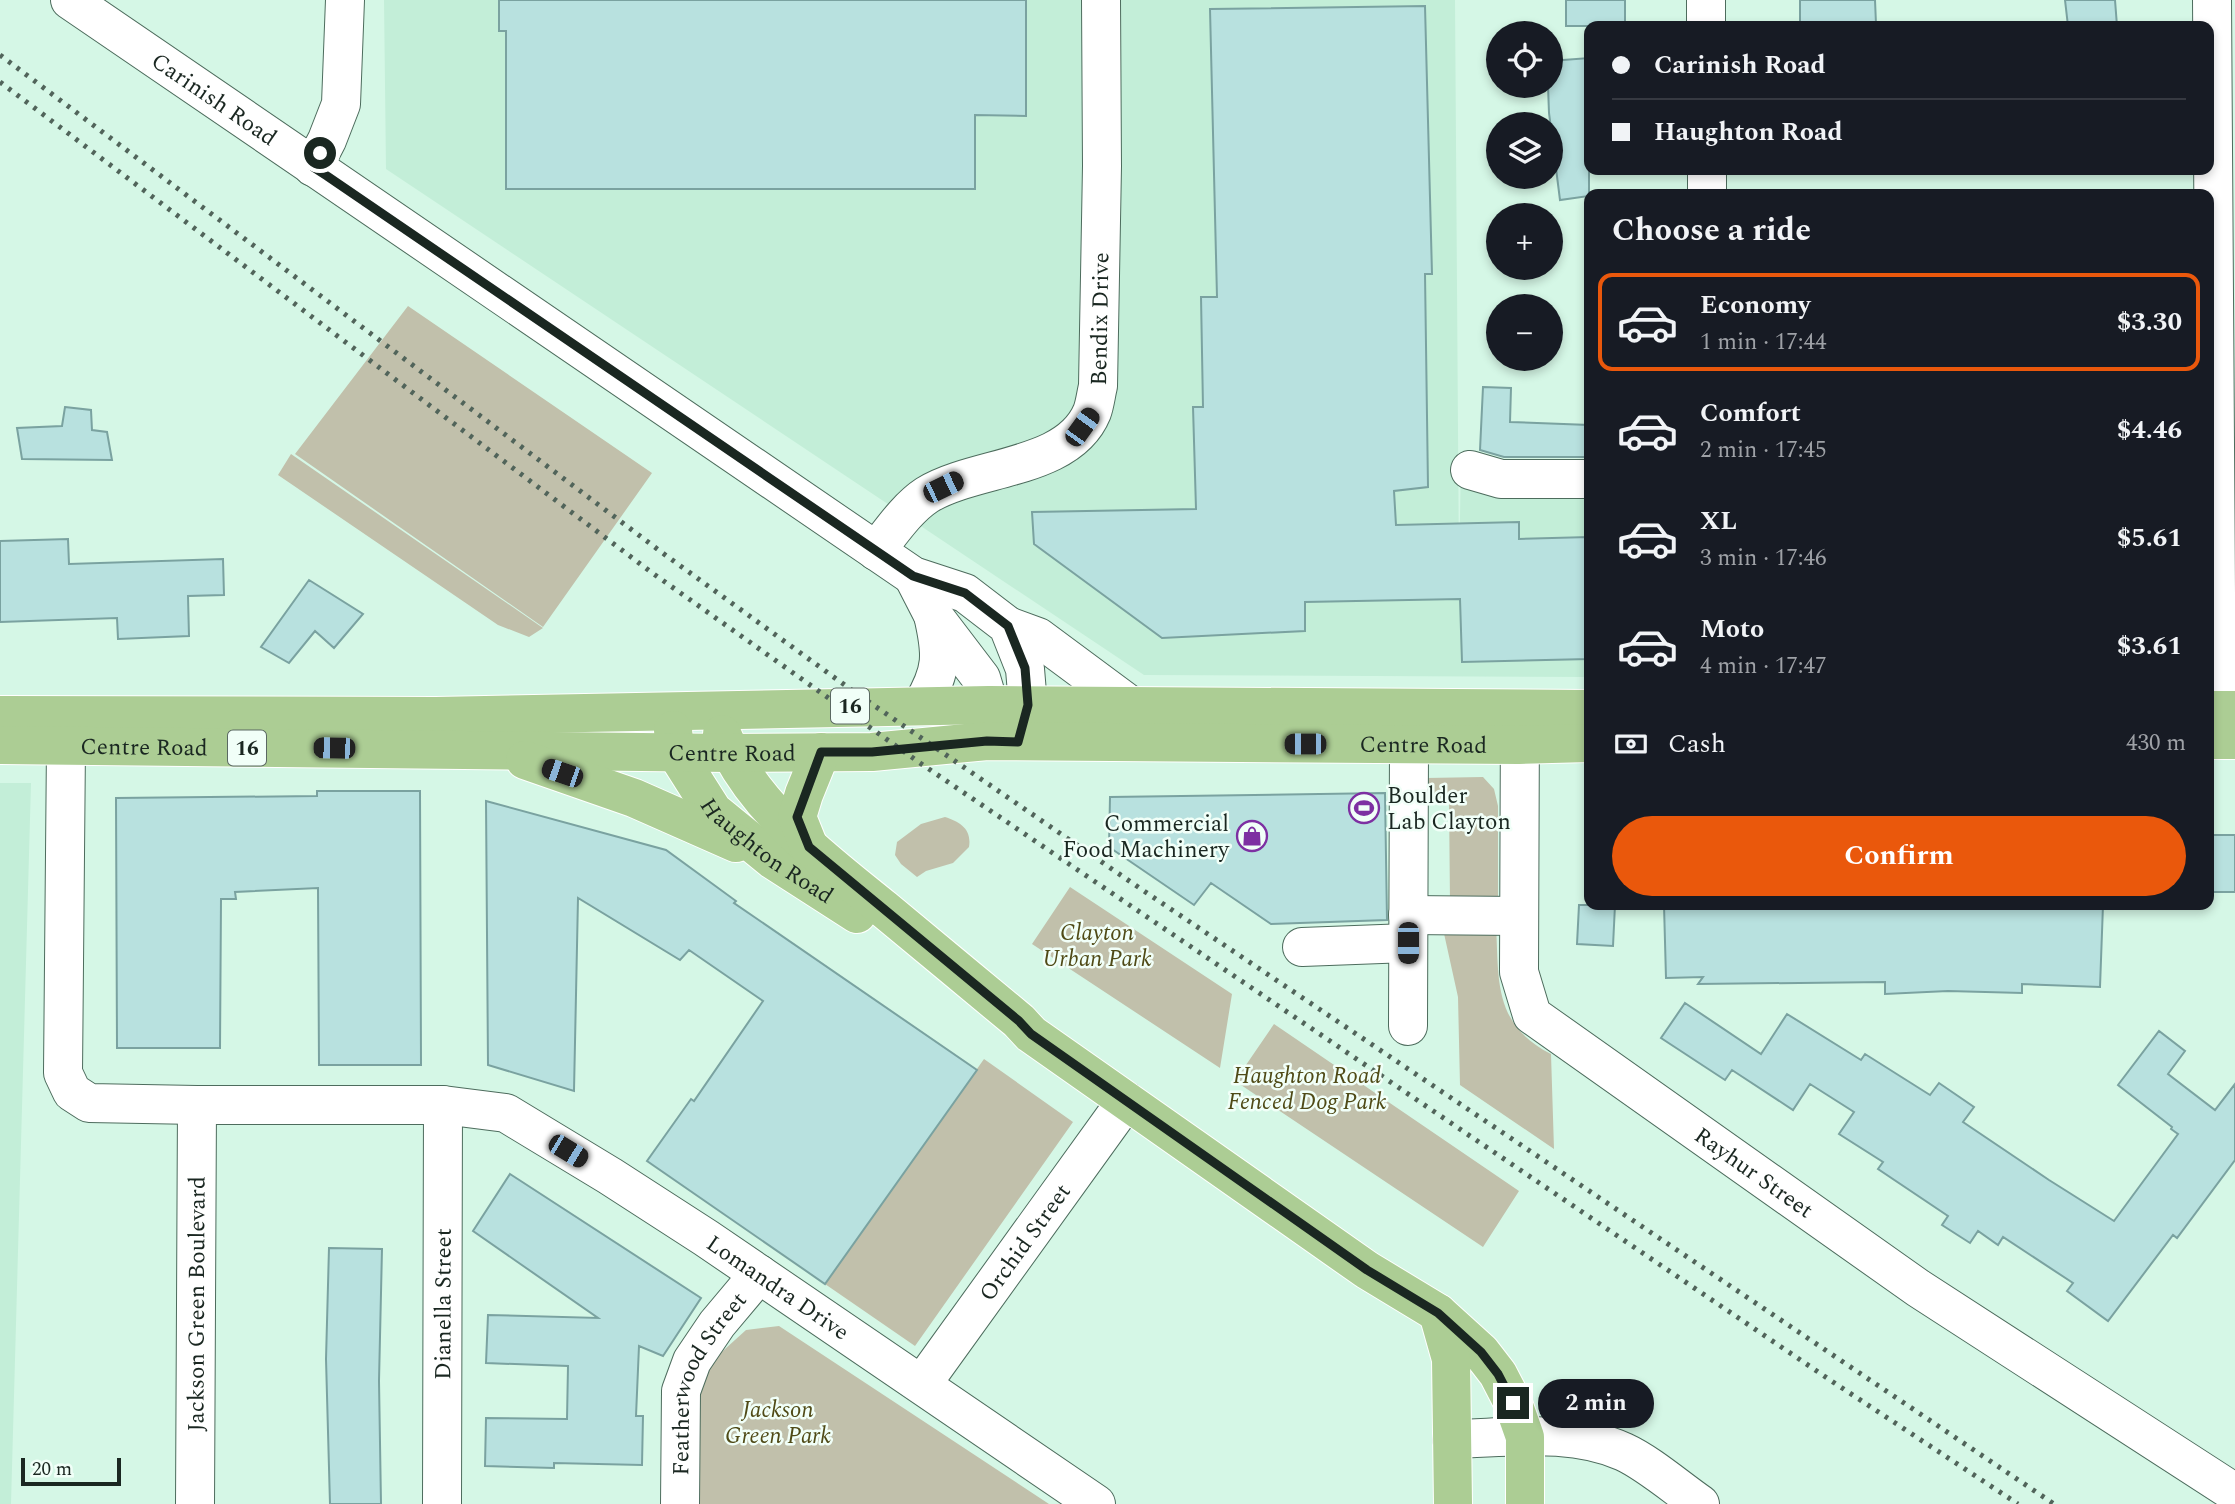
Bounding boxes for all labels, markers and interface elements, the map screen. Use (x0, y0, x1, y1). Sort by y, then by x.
map controls (1486, 21, 1563, 371)
button: locate (1486, 21, 1563, 98)
street label: Carinish Road (144, 44, 284, 156)
text: Carinish Road (1654, 45, 1826, 85)
button: layers (1486, 112, 1563, 189)
text: Haughton Road (1654, 112, 1843, 152)
route start (304, 137, 336, 169)
button: + (1486, 203, 1563, 280)
text: Choose a ride (1612, 206, 1811, 255)
street label: Bendix Drive (1082, 252, 1119, 386)
text: Economy (1700, 285, 1810, 325)
icon: car (1616, 291, 1679, 354)
button: − (1486, 294, 1563, 371)
text: $3.30 (2117, 302, 2182, 342)
text: 1 min · 17:44 (1700, 325, 1827, 360)
text: Comfort (1700, 393, 1801, 433)
icon: car (1616, 399, 1679, 462)
car (1062, 404, 1103, 450)
text: $4.46 (2117, 410, 2182, 450)
text: 2 min · 17:45 (1700, 433, 1827, 468)
car (920, 468, 967, 506)
text: XL (1700, 501, 1737, 541)
icon: car (1616, 507, 1679, 570)
text: $5.61 (2117, 518, 2182, 558)
text: 3 min · 17:46 (1700, 541, 1827, 576)
text: Moto (1700, 609, 1764, 649)
icon: car (1616, 615, 1679, 678)
text: $3.61 (2117, 626, 2182, 666)
text: 4 min · 17:47 (1700, 649, 1827, 684)
road number: 16 (831, 688, 869, 724)
text: Cash (1668, 724, 1726, 764)
icon: cash (1612, 725, 1650, 763)
text: 430 m (2126, 726, 2186, 761)
street label: Centre Road (1360, 728, 1487, 764)
street label: Centre Road (80, 730, 208, 766)
road number: 16 (228, 730, 266, 766)
car (1285, 734, 1327, 755)
street label: Centre Road (668, 736, 796, 772)
car (313, 737, 356, 759)
car (539, 756, 586, 790)
place label: Boulder Lab Clayton (1387, 779, 1511, 840)
street label: Haughton Road (690, 791, 840, 914)
sports icon: Boulder Lab Clayton (1347, 791, 1381, 825)
place label: Commercial Food Machinery (1062, 807, 1230, 868)
button: Confirm (1612, 816, 2186, 896)
shop icon: Commercial Food Machinery (1235, 819, 1269, 853)
park label: Clayton Urban Park (1042, 916, 1152, 977)
car (1398, 922, 1419, 964)
park label: Haughton Road Fenced Dog Park (1227, 1059, 1387, 1120)
street label: Rayhur Street (1686, 1119, 1820, 1228)
car (545, 1131, 592, 1171)
street label: Jackson Green Boulevard (179, 1176, 216, 1432)
street label: Orchid Street (971, 1177, 1080, 1309)
street label: Lomandra Drive (698, 1227, 856, 1350)
street label: Dianella Street (426, 1228, 462, 1380)
street label: Featherwood Street (663, 1285, 756, 1476)
callout: 2 min (1538, 1378, 1653, 1428)
text: 2 min (1565, 1386, 1627, 1421)
route end (1497, 1387, 1529, 1419)
park label: Jackson Green Park (725, 1393, 831, 1454)
scale bar (21, 1455, 121, 1487)
text: 20 m (32, 1455, 72, 1484)

